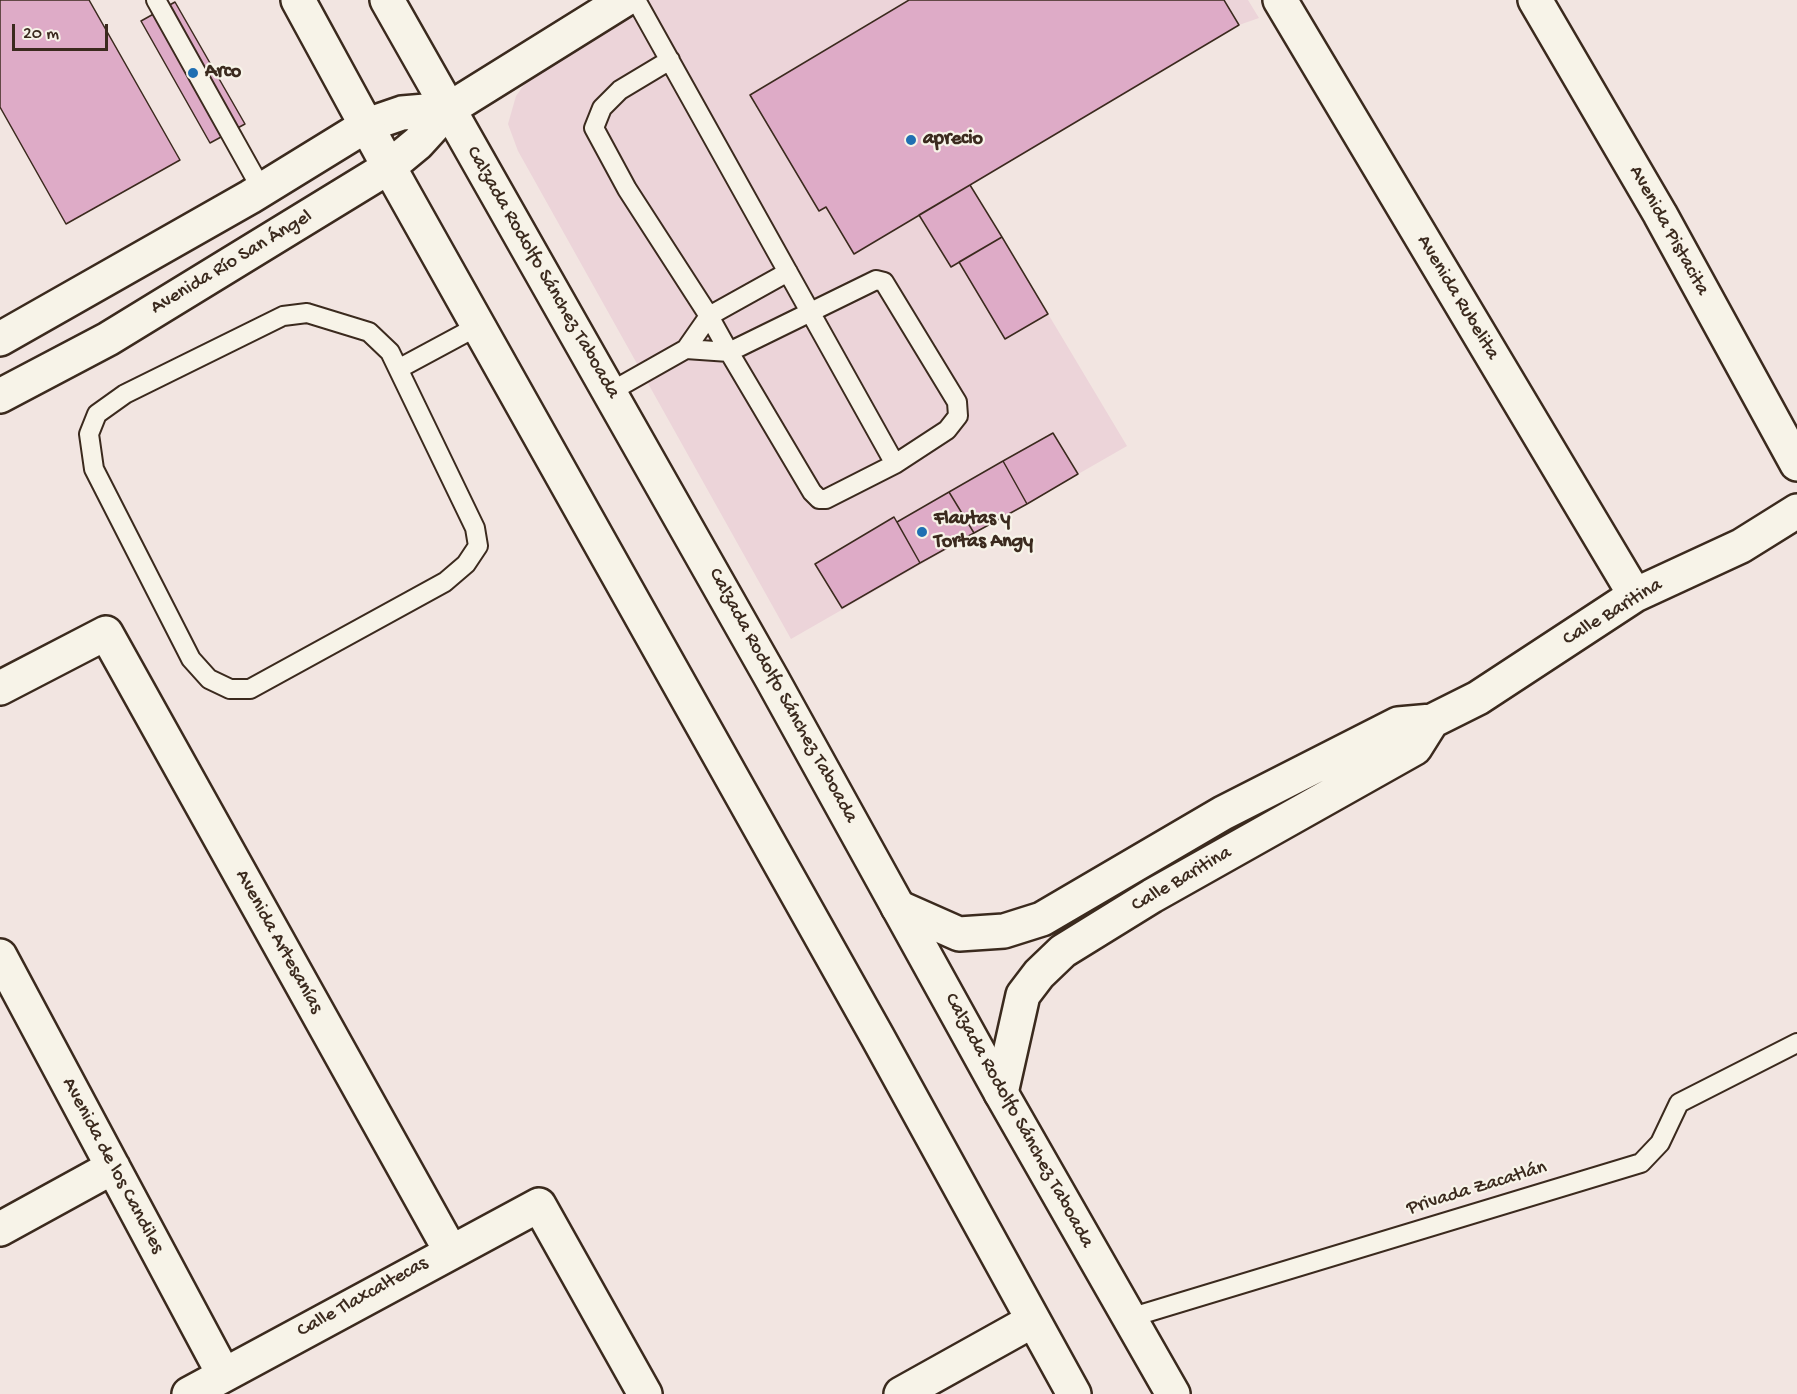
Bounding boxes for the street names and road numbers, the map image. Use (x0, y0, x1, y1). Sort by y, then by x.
street label: Calzada Rodolfo Sánchez Taboada (460, 143, 624, 403)
street label: Avenida Pistacita (1622, 162, 1714, 300)
street label: Avenida Río San Ángel (147, 205, 317, 321)
street label: Avenida Rubelita (1410, 231, 1504, 365)
street label: Calzada Rodolfo Sánchez Taboada (702, 565, 862, 827)
street label: Calle Baritina (1559, 574, 1667, 652)
street label: Calle Baritina (1128, 842, 1236, 918)
street label: Avenida Artesanías (229, 866, 327, 1018)
street label: Calzada Rodolfo Sánchez Taboada (938, 990, 1098, 1252)
street label: Avenida de los Candiles (55, 1074, 169, 1258)
street label: Privada Zacatlán (1404, 1156, 1550, 1222)
street label: Calle Tlaxcaltecas (294, 1252, 432, 1344)

